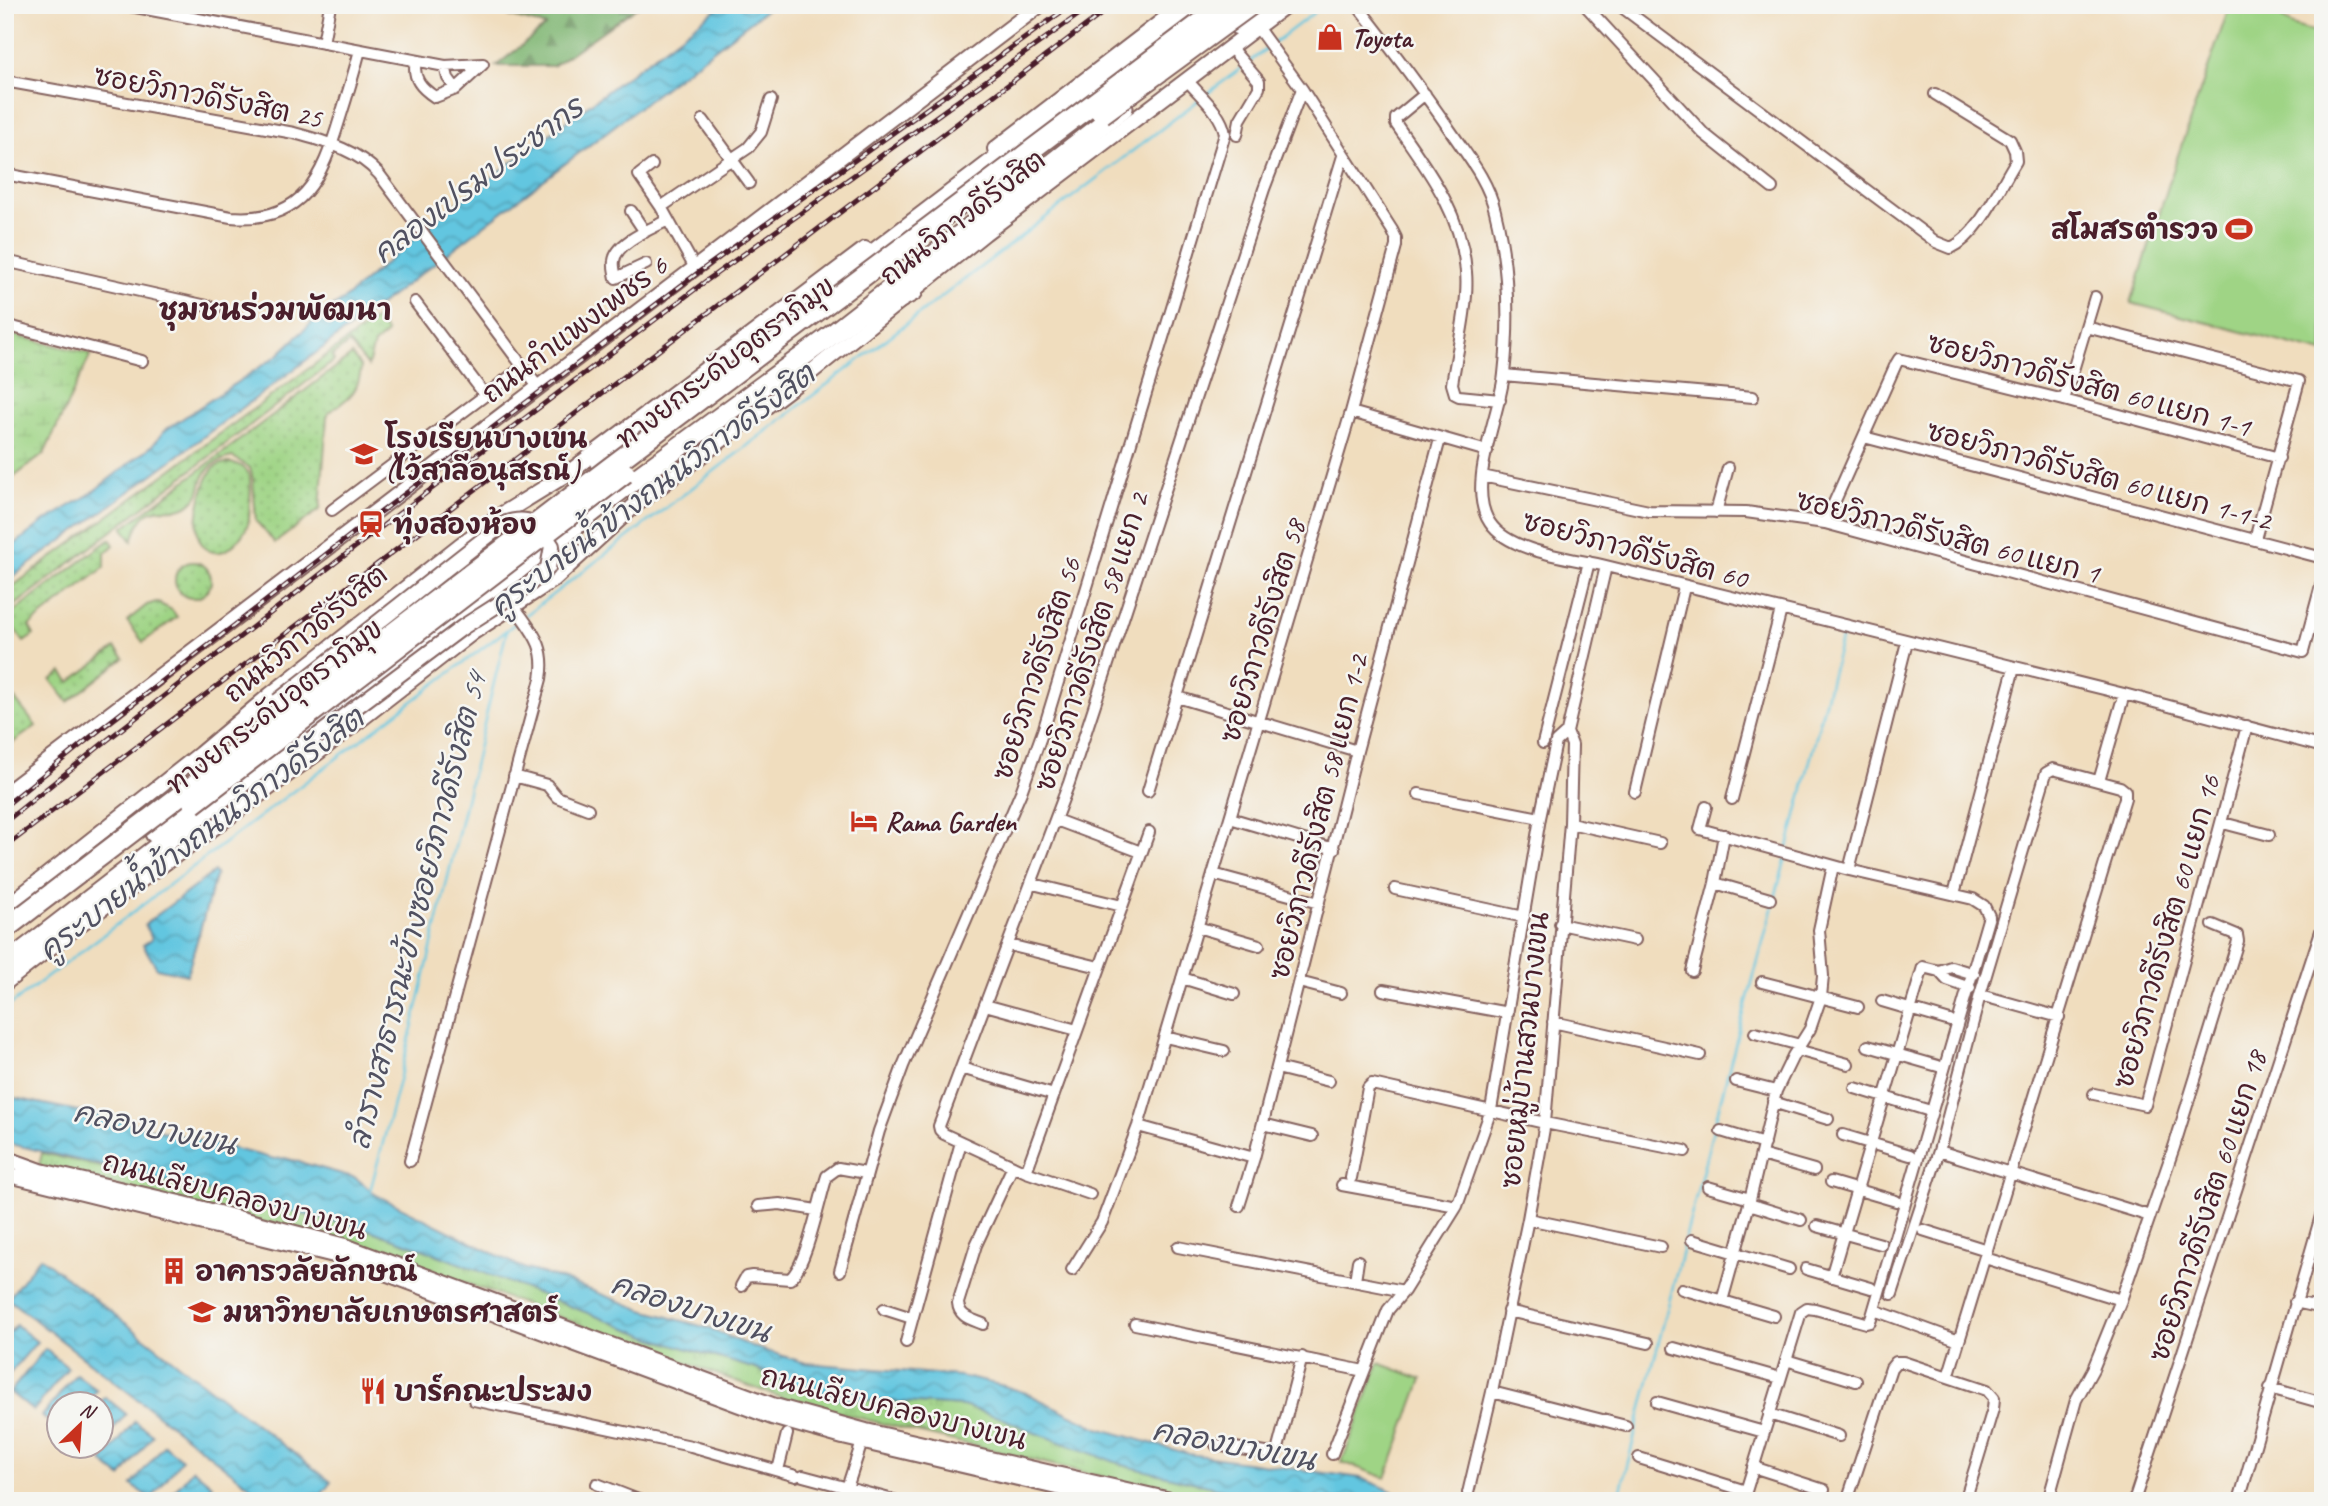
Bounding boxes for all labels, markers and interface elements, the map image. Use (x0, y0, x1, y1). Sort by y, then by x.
place label: Toyota (1351, 20, 1414, 55)
shop icon: Toyota (1315, 22, 1345, 52)
street label: ซอยวิภาวดีรังสิต 25 (91, 57, 326, 136)
water label: คลองเปรมประชากร (365, 86, 593, 272)
street label: ถนนวิภาวดีรังสิต (872, 142, 1052, 293)
place label: สโมสรตำรวจ (2051, 211, 2218, 247)
sports icon: สโมสรตำรวจ (2224, 214, 2254, 244)
street label: ถนนกำแพงเพชร 6 (474, 246, 675, 411)
street label: ทางยกระดับอุตราภิมุข (609, 268, 844, 459)
district label: ชุมชนร่วมพัฒนา (159, 291, 391, 331)
street label: ซอยวิภาวดีรังสิต 60 แยก 1-1 (1923, 324, 2256, 445)
water label: คูระบายน้ำข้างถนนวิภาวดีรังสิต (476, 347, 826, 627)
street label: ซอยวิภาวดีรังสิต 60 แยก 1-1-2 (1923, 413, 2275, 537)
place label: โรงเรียนบางเขน (ไว้สาลีอนุสรณ์) (384, 420, 588, 491)
school or university icon: โรงเรียนบางเขน (ไว้สาลีอนุสรณ์) (349, 439, 379, 469)
street label: ซอยวิภาวดีรังสิต 60 แยก 1 (1793, 482, 2103, 590)
street label: ซอยวิภาวดีรังสิต 58 แยก 2 (1027, 486, 1157, 796)
street label: ซอยวิภาวดีรังสิต 60 (1519, 503, 1753, 597)
place label: ทุ่งสองห้อง (392, 506, 537, 545)
station icon: ทุ่งสองห้อง (356, 509, 386, 539)
street label: ซอยวิภาวดีรังสิต 58 (1212, 513, 1314, 747)
street label: ซอยวิภาวดีรังสิต 56 (984, 552, 1089, 785)
street label: ถนนวิภาวดีรังสิต (216, 556, 394, 710)
street label: ทางยกระดับอุตราภิมุข (159, 611, 392, 804)
street label: ซอยวิภาวดีรังสิต 58 แยก 1-2 (1261, 649, 1376, 983)
water label: ลำรางสาธารณะข้างซอยวิภาวดีรังสิต 54 (340, 664, 496, 1153)
water label: คูระบายน้ำข้างถนนวิภาวดีรังสิต (25, 691, 375, 971)
street label: ซอยวิภาวดีรังสิต 60 แยก 16 (2105, 770, 2228, 1093)
place label: Rama Garden (885, 804, 1017, 839)
hotel icon: Rama Garden (849, 806, 879, 836)
street label: ซอยหมู่บ้านสวนบางเขน (1492, 910, 1559, 1190)
street label: ซอยวิภาวดีรังสิต 60 แยก 18 (2141, 1044, 2275, 1366)
water label: คลองบางเขน (70, 1092, 242, 1164)
street label: ถนนเลียบคลองบางเขน (99, 1143, 371, 1248)
place label: อาคารวลัยลักษณ์ (195, 1253, 418, 1289)
building icon: อาคารวลัยลักษณ์ (159, 1256, 189, 1286)
water label: คลองบางเขน (607, 1264, 777, 1352)
place label: มหาวิทยาลัยเกษตรศาสตร์ (223, 1294, 559, 1330)
school or university icon: มหาวิทยาลัยเกษตรศาสตร์ (187, 1297, 217, 1327)
street label: ถนนเลียบคลองบางเขน (757, 1358, 1031, 1458)
place label: บาร์คณะประมง (394, 1373, 592, 1409)
restaurant icon: บาร์คณะประมง (358, 1376, 388, 1406)
north arrow (46, 1390, 116, 1460)
text: N (76, 1397, 100, 1425)
water label: คลองบางเขน (1149, 1411, 1321, 1480)

